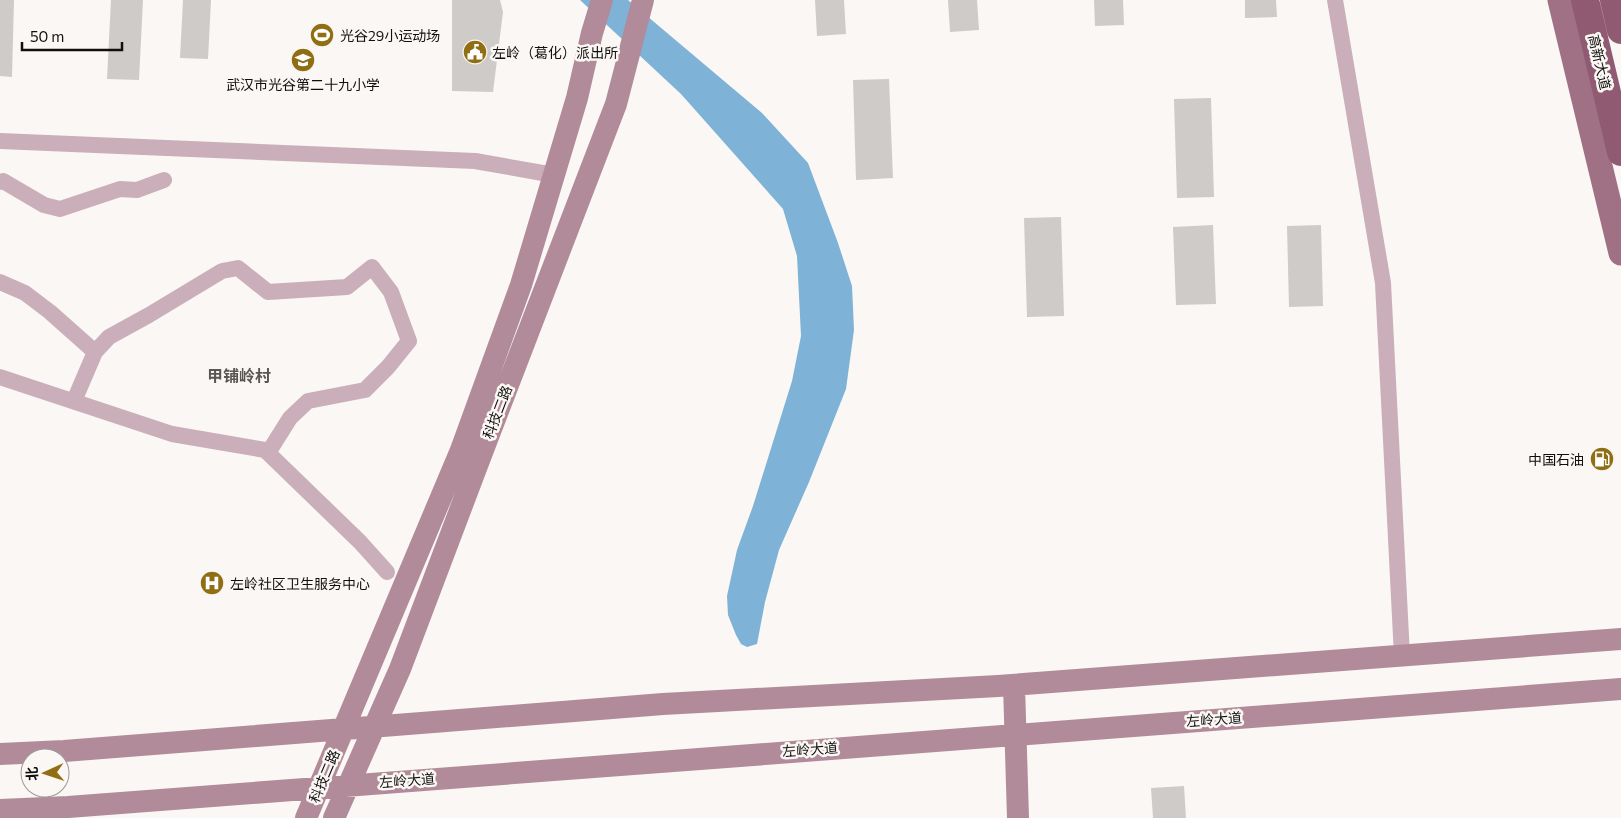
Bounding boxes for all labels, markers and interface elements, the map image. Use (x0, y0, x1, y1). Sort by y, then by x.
scale bar (22, 20, 122, 52)
sports icon: 光谷29小运动场 (309, 22, 335, 48)
text: 50 m (30, 27, 64, 45)
place label: 光谷29小运动场 (340, 27, 440, 44)
street label: 高新大道 (1585, 33, 1615, 91)
public building icon: 左岭（葛化）派出所 (462, 39, 488, 65)
place label: 左岭（葛化）派出所 (492, 44, 618, 61)
school or university icon: 武汉市光谷第二十九小学 (290, 47, 316, 73)
place label: 武汉市光谷第二十九小学 (226, 76, 380, 93)
district label: 甲铺岭村 (207, 366, 271, 385)
street label: 科技二路 (479, 383, 515, 441)
fuel station icon: 中国石油 (1589, 446, 1615, 472)
place label: 中国石油 (1528, 451, 1584, 468)
hospital icon: 左岭社区卫生服务中心 (199, 570, 225, 596)
place label: 左岭社区卫生服务中心 (230, 575, 370, 592)
street label: 左岭大道 (1185, 709, 1243, 729)
street label: 左岭大道 (781, 739, 839, 759)
street label: 科技二路 (305, 747, 343, 805)
north arrow (20, 748, 70, 798)
text: 北 (23, 766, 40, 781)
street label: 左岭大道 (378, 770, 436, 790)

